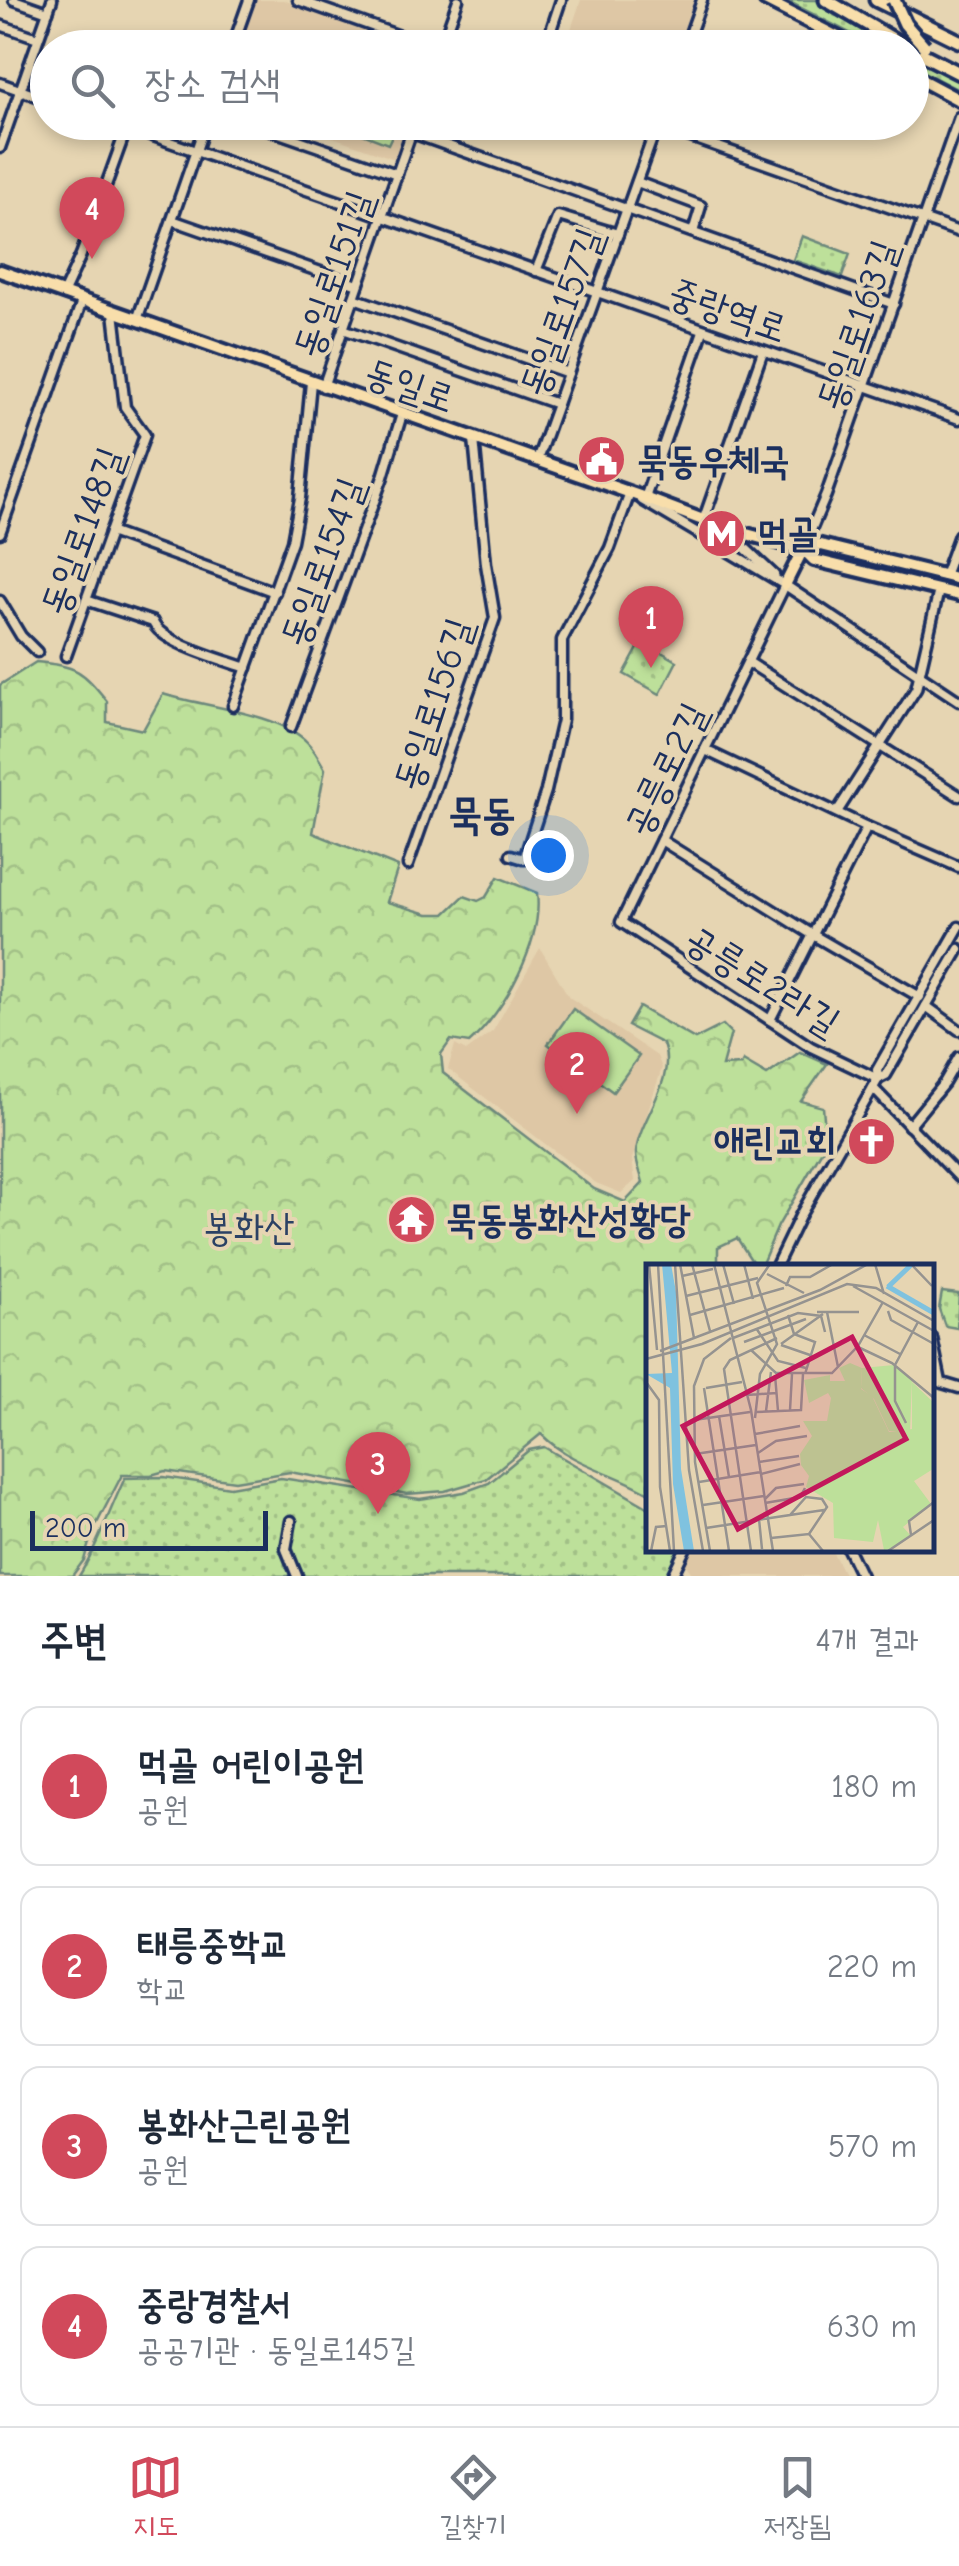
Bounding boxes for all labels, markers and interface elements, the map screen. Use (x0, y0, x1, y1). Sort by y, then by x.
search box (30, 30, 929, 140)
icon: search (65, 58, 120, 113)
text: 장소 검색 (145, 62, 280, 106)
pin: 4 (59, 176, 124, 259)
street label: 동일로151길 (285, 185, 383, 363)
street label: 동일로157길 (511, 222, 613, 403)
street label: 동일로163길 (808, 234, 908, 416)
street label: 중랑역로 (663, 270, 793, 352)
street label: 동일로 (359, 350, 460, 422)
public building icon: 묵동우체국 (576, 434, 628, 486)
place label: 묵동우체국 (637, 439, 790, 483)
street label: 동일로148길 (32, 441, 134, 621)
street label: 동일로154길 (272, 472, 374, 653)
metro station icon: 먹골 (696, 507, 748, 559)
place label: 먹골 (757, 512, 818, 556)
pin: 1 (618, 586, 684, 668)
street label: 동일로156길 (385, 613, 482, 796)
street label: 공릉로2길 (615, 696, 717, 843)
district label: 묵동 (448, 790, 516, 839)
your location (523, 830, 574, 881)
street label: 공릉로2라길 (678, 916, 847, 1045)
pin: 2 (544, 1032, 610, 1114)
church icon: 애린교회 (845, 1115, 897, 1167)
place label: 애린교회 (714, 1120, 836, 1164)
temple icon: 묵동봉화산성황당 (385, 1193, 437, 1245)
place label: 묵동봉화산성황당 (446, 1198, 691, 1242)
park label: 봉화산 (203, 1206, 295, 1250)
inset map (646, 1264, 934, 1551)
pin: 3 (346, 1432, 410, 1514)
scale bar (30, 1506, 268, 1551)
text: 200 m (45, 1512, 126, 1544)
text: 주변 (40, 1616, 108, 1665)
text: 4개 결과 (816, 1622, 919, 1659)
text: 먹골 어린이공원 (137, 1743, 365, 1787)
text: 1 (68, 1768, 81, 1805)
text: 180 m (831, 1768, 917, 1805)
text: 공원 (137, 1791, 189, 1828)
text: 태릉중학교 (137, 1923, 290, 1967)
text: 2 (67, 1948, 82, 1985)
text: 220 m (827, 1948, 917, 1985)
text: 학교 (137, 1971, 189, 2008)
text: 봉화산근린공원 (137, 2103, 351, 2147)
text: 3 (67, 2128, 82, 2165)
text: 570 m (828, 2128, 917, 2165)
text: 공원 (137, 2151, 189, 2188)
text: 중랑경찰서 (137, 2283, 290, 2327)
text: 4 (67, 2308, 82, 2345)
text: 630 m (827, 2308, 917, 2345)
text: 공공기관 · 동일로145길 (137, 2331, 415, 2368)
tab: 지도 (128, 2450, 183, 2545)
tab: 길찾기 (439, 2450, 507, 2545)
tab: 저장됨 (763, 2450, 831, 2545)

